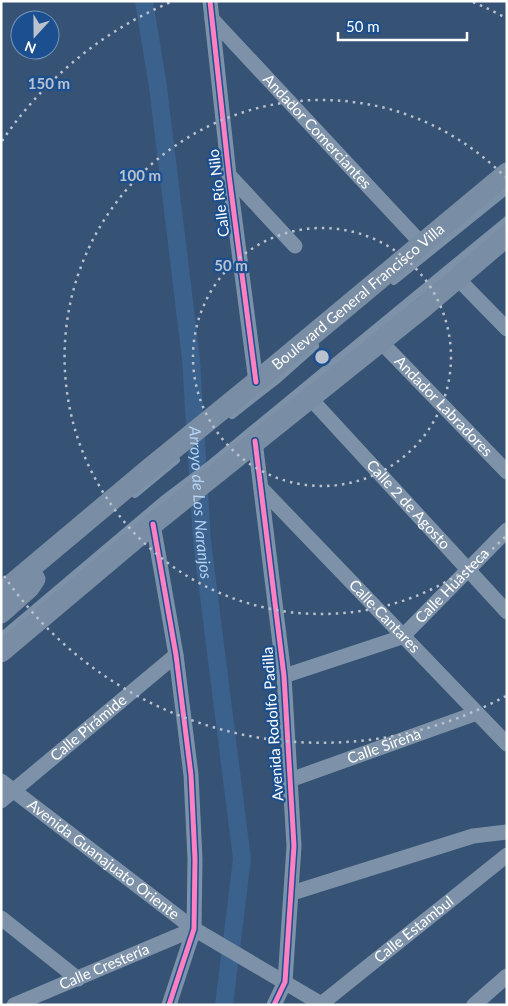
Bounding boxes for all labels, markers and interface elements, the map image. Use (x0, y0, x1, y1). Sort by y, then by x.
north arrow (10, 10, 60, 60)
scale bar (338, 10, 467, 42)
text: 50 m (346, 17, 380, 35)
text: N (22, 38, 38, 57)
street label: Andador Comerciantes (260, 70, 376, 192)
text: 150 m (28, 74, 70, 92)
street label: Calle Río Nilo (204, 148, 232, 238)
text: 100 m (119, 166, 161, 184)
street label: Boulevard General Francisco Villa (268, 219, 448, 373)
text: 50 m (214, 256, 248, 274)
centre of rings (313, 348, 331, 366)
street label: Andador Labradores (391, 352, 497, 460)
water label: Arroyo de Los Naranjos (186, 425, 217, 581)
street label: Calle 2 de Agosto (363, 455, 455, 553)
street label: Calle Huasteca (411, 544, 492, 626)
street label: Calle Cantares (346, 575, 424, 656)
street label: Avenida Rodolfo Padilla (258, 646, 286, 802)
street label: Calle Pirámide (46, 690, 130, 764)
street label: Calle Sirena (345, 724, 423, 767)
street label: Avenida Guanajuato Oriente (24, 795, 184, 923)
street label: Calle Estambul (370, 891, 457, 966)
street label: Calle Crestería (56, 939, 151, 993)

